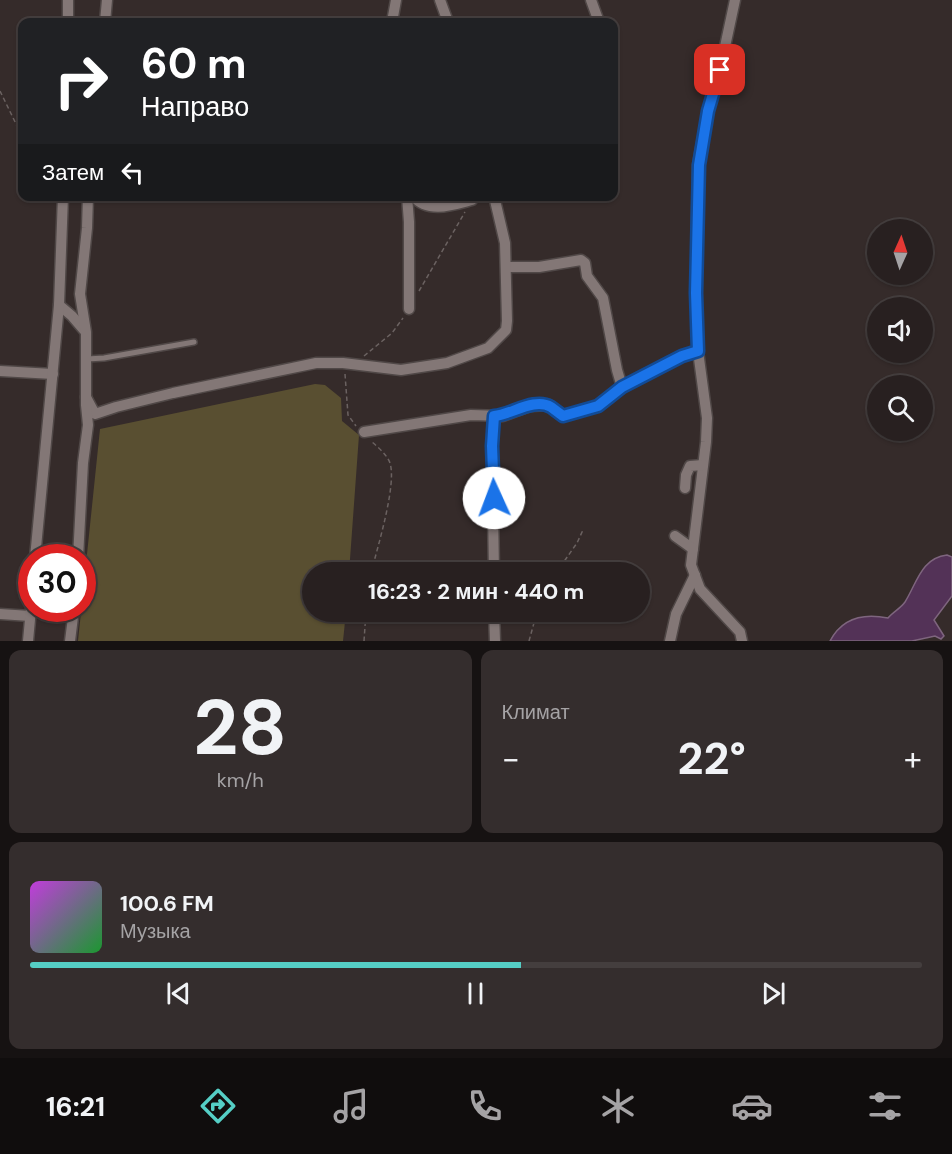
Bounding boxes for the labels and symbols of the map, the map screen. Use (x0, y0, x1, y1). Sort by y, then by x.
pin (694, 44, 745, 95)
north arrow (867, 219, 933, 285)
position arrow (462, 466, 526, 530)
speed limit sign: 30 (18, 544, 96, 622)

